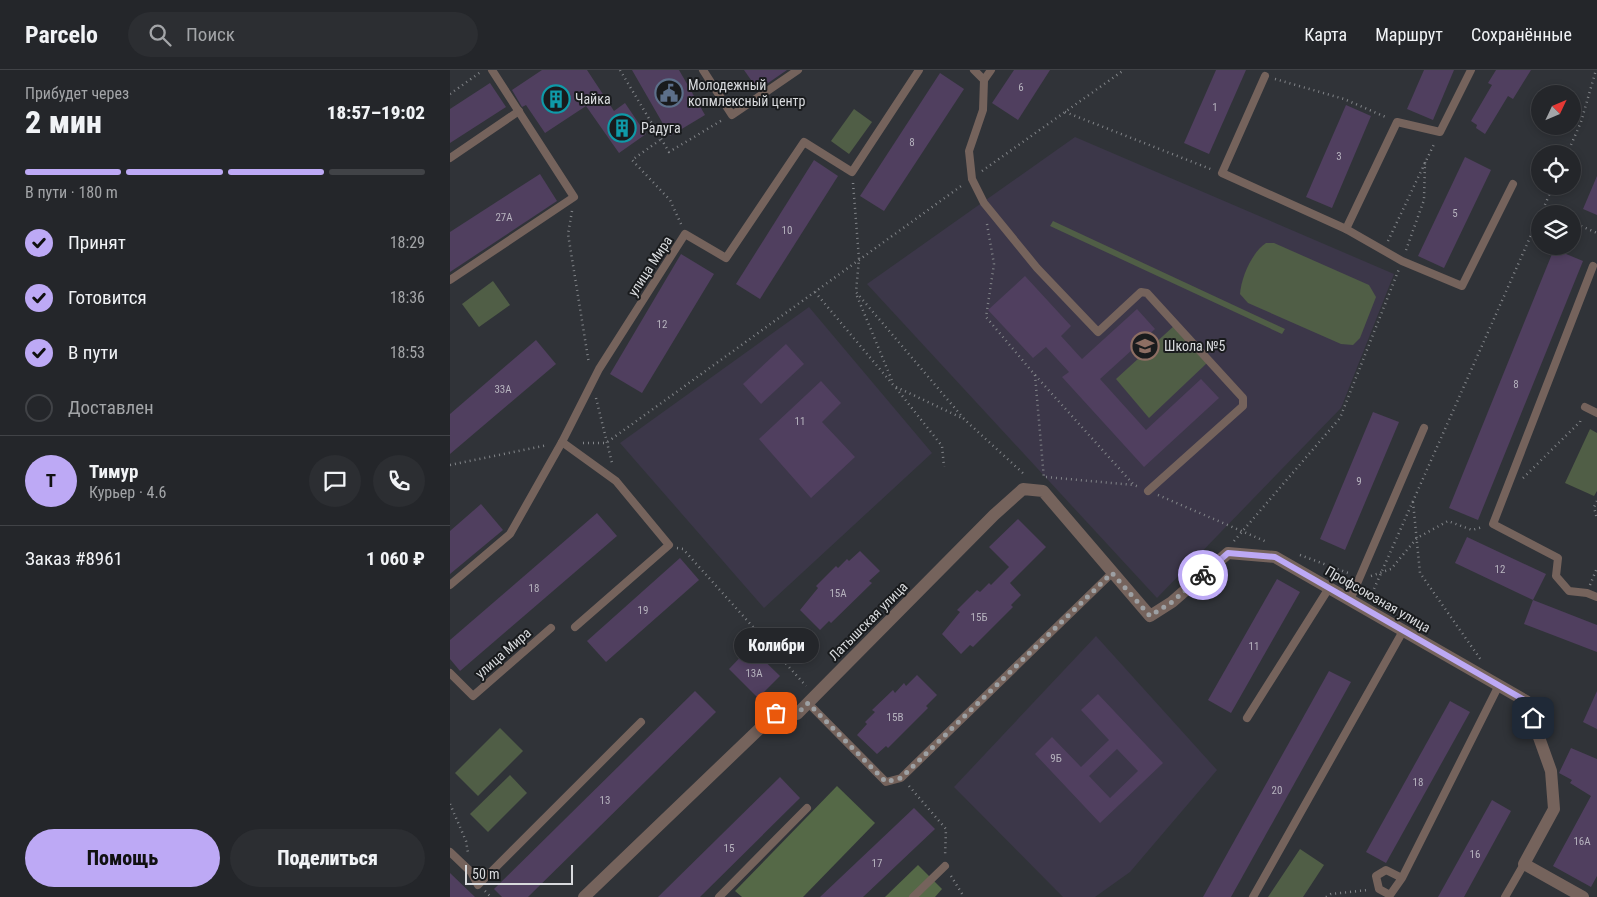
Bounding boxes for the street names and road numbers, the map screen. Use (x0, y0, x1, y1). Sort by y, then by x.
street label: улица Мира (625, 233, 675, 299)
street label: Профсоюзная улица (1323, 562, 1433, 636)
street label: Латышская улица (825, 578, 911, 664)
street label: улица Мира (472, 625, 534, 681)

